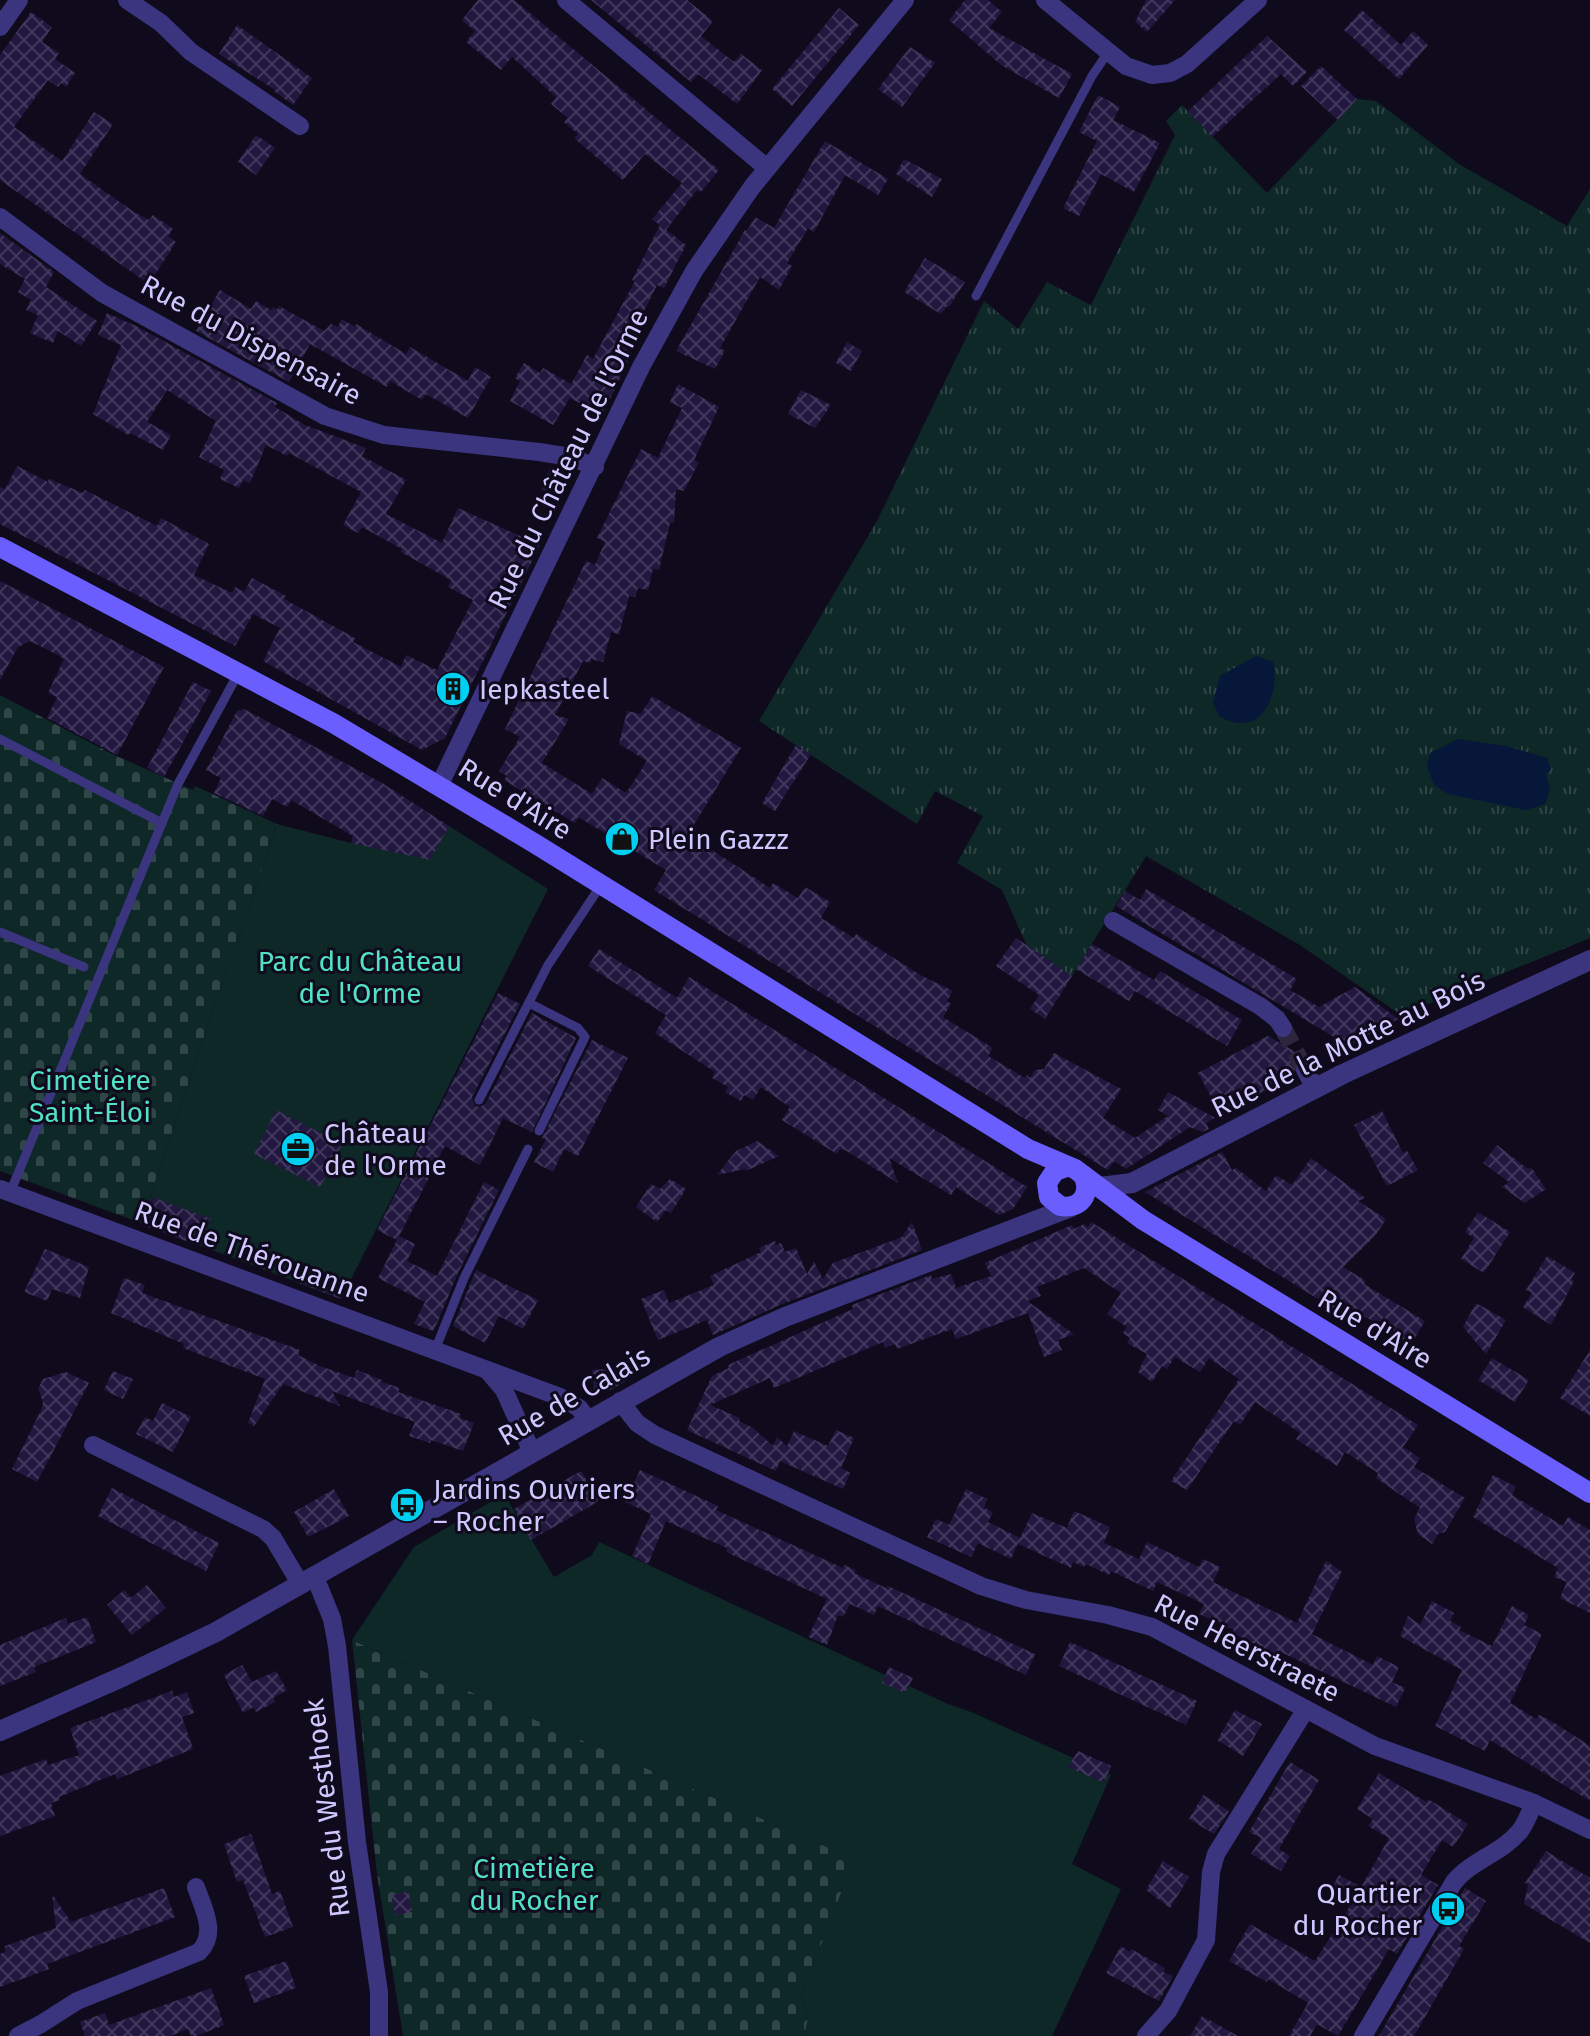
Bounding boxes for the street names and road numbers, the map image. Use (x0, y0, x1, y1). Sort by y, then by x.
street label: Rue du Dispensaire (135, 268, 367, 412)
street label: Rue du Château de l'Orme (481, 304, 655, 614)
street label: Rue d'Aire (452, 751, 578, 847)
street label: Rue de la Motte au Bois (1206, 963, 1490, 1125)
street label: Rue de Thérouanne (130, 1194, 374, 1310)
street label: Rue d'Aire (1312, 1282, 1438, 1376)
street label: Rue de Calais (492, 1339, 656, 1453)
street label: Rue Heerstraete (1148, 1587, 1346, 1709)
street label: Rue du Westhoek (297, 1696, 357, 1919)

